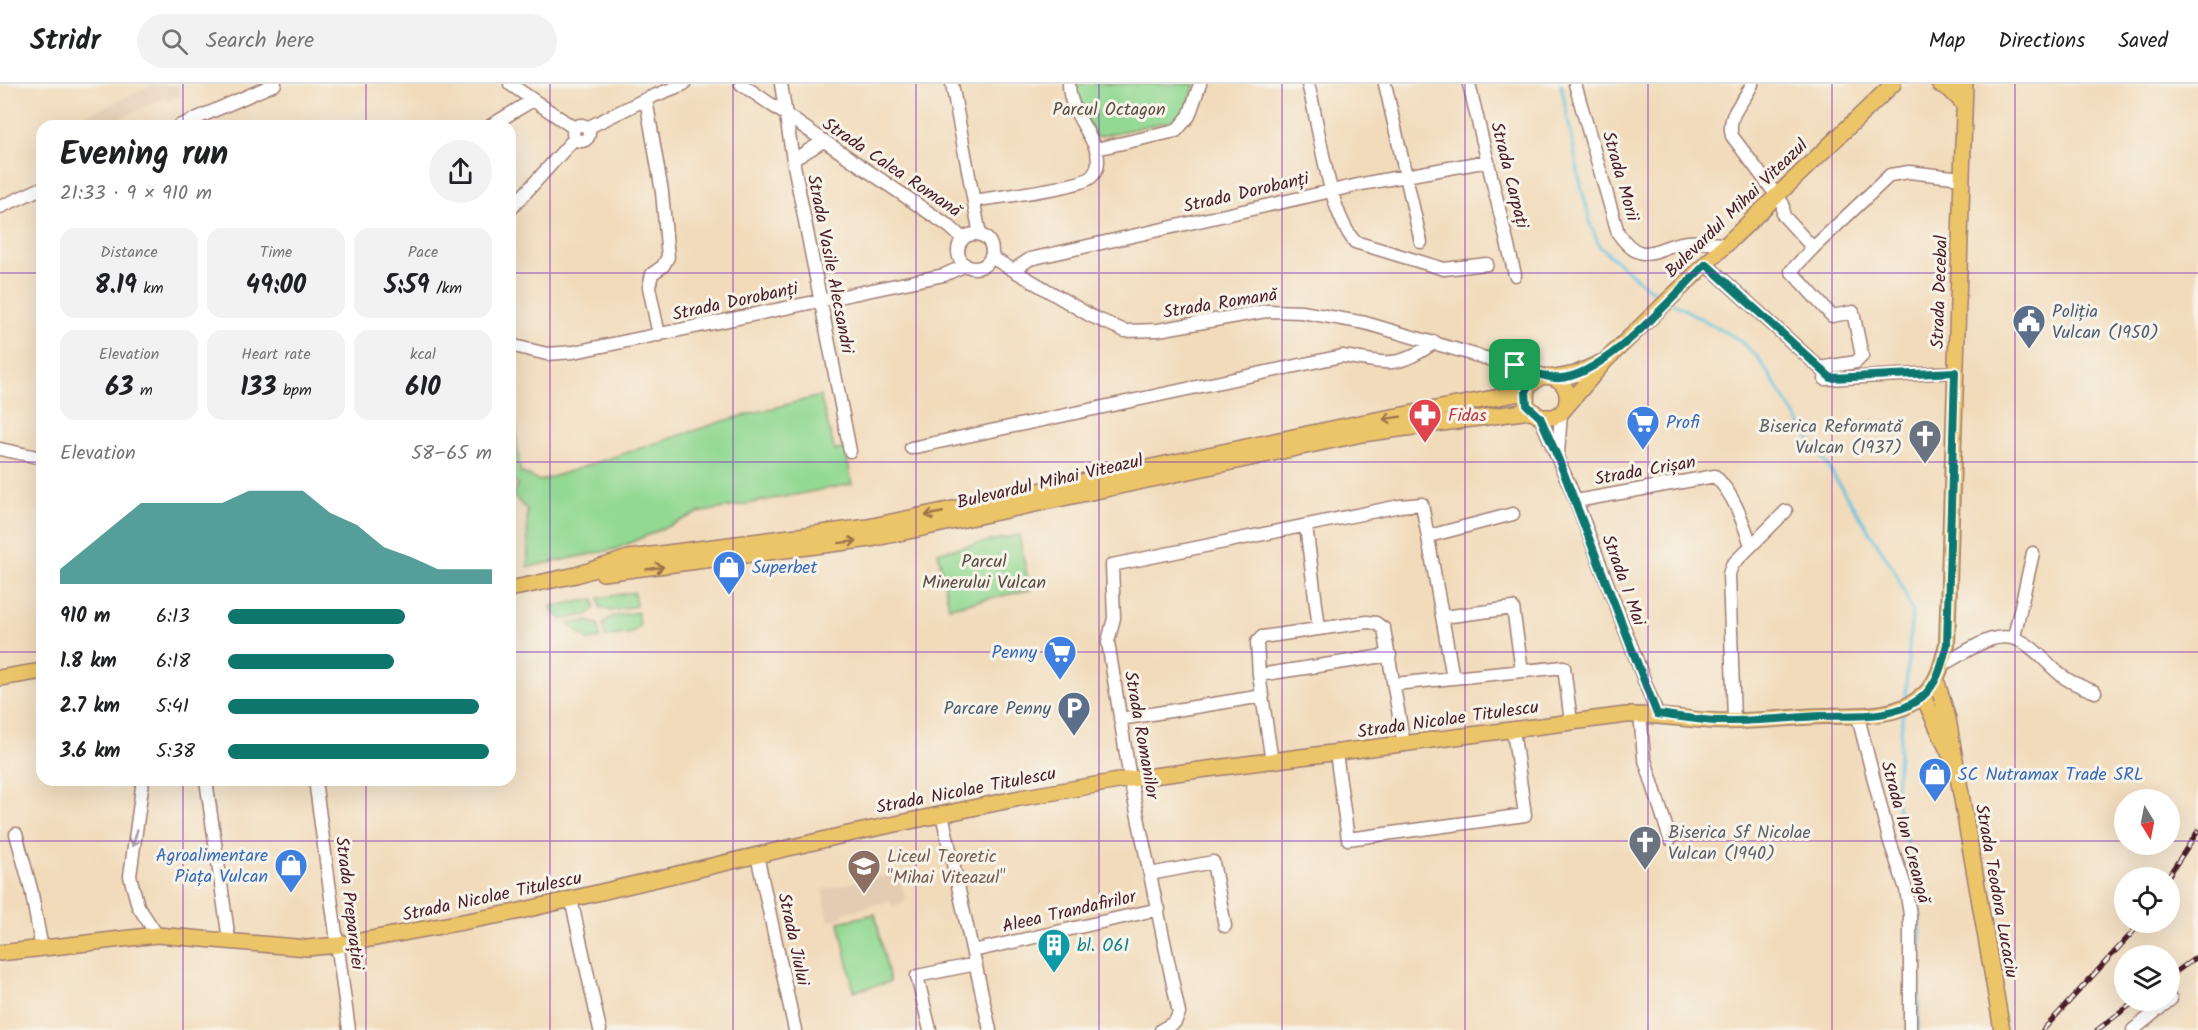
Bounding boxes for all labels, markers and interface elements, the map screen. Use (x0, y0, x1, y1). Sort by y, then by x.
search box (137, 14, 557, 68)
text: Stridr (30, 19, 101, 64)
text: Search here (206, 24, 314, 59)
icon: search (158, 25, 191, 58)
text: Map (1929, 25, 1965, 58)
text: Directions (1998, 25, 2085, 58)
text: Saved (2118, 25, 2168, 58)
park label: Parcul Octagon (1052, 96, 1166, 125)
street label: Strada Calea Romană (816, 111, 968, 227)
street label: Strada Carpați (1481, 119, 1536, 232)
street label: Strada Morii (1593, 128, 1646, 226)
text: Evening run (60, 129, 228, 182)
street label: Bulevardul Mihai Viteazul (1659, 132, 1816, 286)
button: share (429, 140, 492, 203)
street label: Strada Dorobanți (1181, 165, 1313, 222)
street label: Strada Vasile Alecsandri (798, 172, 861, 357)
text: 21:33 · 9 × 910 m (60, 178, 212, 210)
street label: Strada Decebal (1924, 234, 1957, 349)
text: Distance (100, 240, 158, 265)
text: Time (260, 240, 292, 265)
text: Pace (408, 240, 438, 265)
text: 8.19 (94, 265, 137, 307)
text: 49:00 (246, 265, 306, 307)
text: 5:59 (384, 265, 430, 307)
street label: Strada Dorobanți (670, 275, 802, 330)
text: km (137, 276, 164, 301)
text: /km (430, 276, 462, 301)
street label: Strada Romană (1161, 281, 1281, 328)
place label: Poliția Vulcan (1950) (2052, 298, 2159, 348)
public building icon: Poliția Vulcan (1950) (2011, 303, 2047, 350)
pin (1489, 339, 1540, 390)
text: Elevation (99, 342, 159, 367)
text: Heart rate (241, 342, 311, 367)
text: kcal (410, 342, 436, 367)
icon: arrive (1498, 348, 1531, 381)
text: 63 (105, 367, 134, 409)
text: 133 (240, 367, 277, 409)
text: 610 (405, 367, 441, 409)
text: m (134, 378, 153, 403)
text: bpm (277, 378, 312, 403)
pharmacy icon: Fidas (1407, 397, 1443, 444)
place label: Fidas (1448, 402, 1487, 431)
supermarket icon: Profi (1625, 404, 1661, 451)
place label: Profi (1666, 409, 1700, 438)
one-way arrow (1383, 412, 1402, 423)
place label: Biserica Reformată Vulcan (1937) (1759, 413, 1904, 463)
church icon: Biserica Reformată Vulcan (1937) (1907, 418, 1943, 465)
text: Elevation (60, 438, 136, 470)
text: 58–65 m (411, 438, 492, 470)
street label: Bulevardul Mihai Viteazul (954, 447, 1147, 518)
street label: Strada Crișan (1592, 448, 1698, 495)
one-way arrow (925, 509, 944, 520)
street label: Strada 1 Mai (1593, 531, 1653, 631)
one-way arrow (838, 536, 857, 547)
park label: Parcul Minerului Vulcan (922, 548, 1046, 598)
shop icon: Superbet (711, 549, 747, 596)
place label: Superbet (752, 554, 818, 583)
one-way arrow (644, 562, 664, 573)
text: 910 m (60, 601, 111, 633)
text: 6:13 (156, 601, 190, 633)
supermarket icon: Penny (1042, 634, 1078, 681)
place label: Penny (991, 639, 1038, 668)
text: 1.8 km (60, 646, 117, 678)
text: 6:18 (156, 646, 190, 678)
street label: Strada Romanilor (1115, 669, 1166, 803)
parking icon: Parcare Penny (1056, 690, 1092, 737)
text: 2.7 km (60, 691, 120, 723)
text: 5:41 (156, 691, 189, 723)
street label: Strada Nicolae Titulescu (1356, 693, 1541, 748)
place label: Parcare Penny (944, 695, 1052, 724)
text: 3.6 km (60, 736, 120, 768)
text: 5:38 (156, 736, 195, 768)
shop icon: SC Nutramax Trade SRL (1917, 756, 1953, 803)
street label: Strada Ion Creangă (1872, 758, 1938, 908)
street label: Strada Nicolae Titulescu (874, 760, 1059, 823)
place label: SC Nutramax Trade SRL (1958, 761, 2144, 790)
north arrow (2114, 789, 2180, 855)
map controls (2114, 789, 2180, 1011)
street label: Strada Teodora Lucaciu (1966, 802, 2025, 981)
place label: Biserica Sf Nicolae Vulcan (1940) (1668, 819, 1811, 869)
church icon: Biserica Sf Nicolae Vulcan (1940) (1627, 824, 1663, 871)
one-way arrow (129, 828, 140, 847)
street label: Strada Preparației (326, 835, 371, 972)
place label: Agroalimentare Piața Vulcan (156, 842, 268, 892)
place label: Liceul Teoretic "Mihai Viteazul" (887, 843, 1005, 893)
shop icon: Agroalimentare Piața Vulcan (273, 847, 309, 894)
school or university icon: Liceul Teoretic "Mihai Viteazul" (846, 848, 882, 895)
street label: Strada Nicolae Titulescu (400, 864, 585, 931)
button: locate (2114, 867, 2180, 933)
street label: Aleea Trandafirilor (1000, 883, 1140, 942)
street label: Strada Jiului (769, 890, 817, 989)
building icon: bl. O61 (1036, 927, 1072, 974)
place label: bl. O61 (1077, 932, 1129, 961)
button: layers (2114, 945, 2180, 1011)

